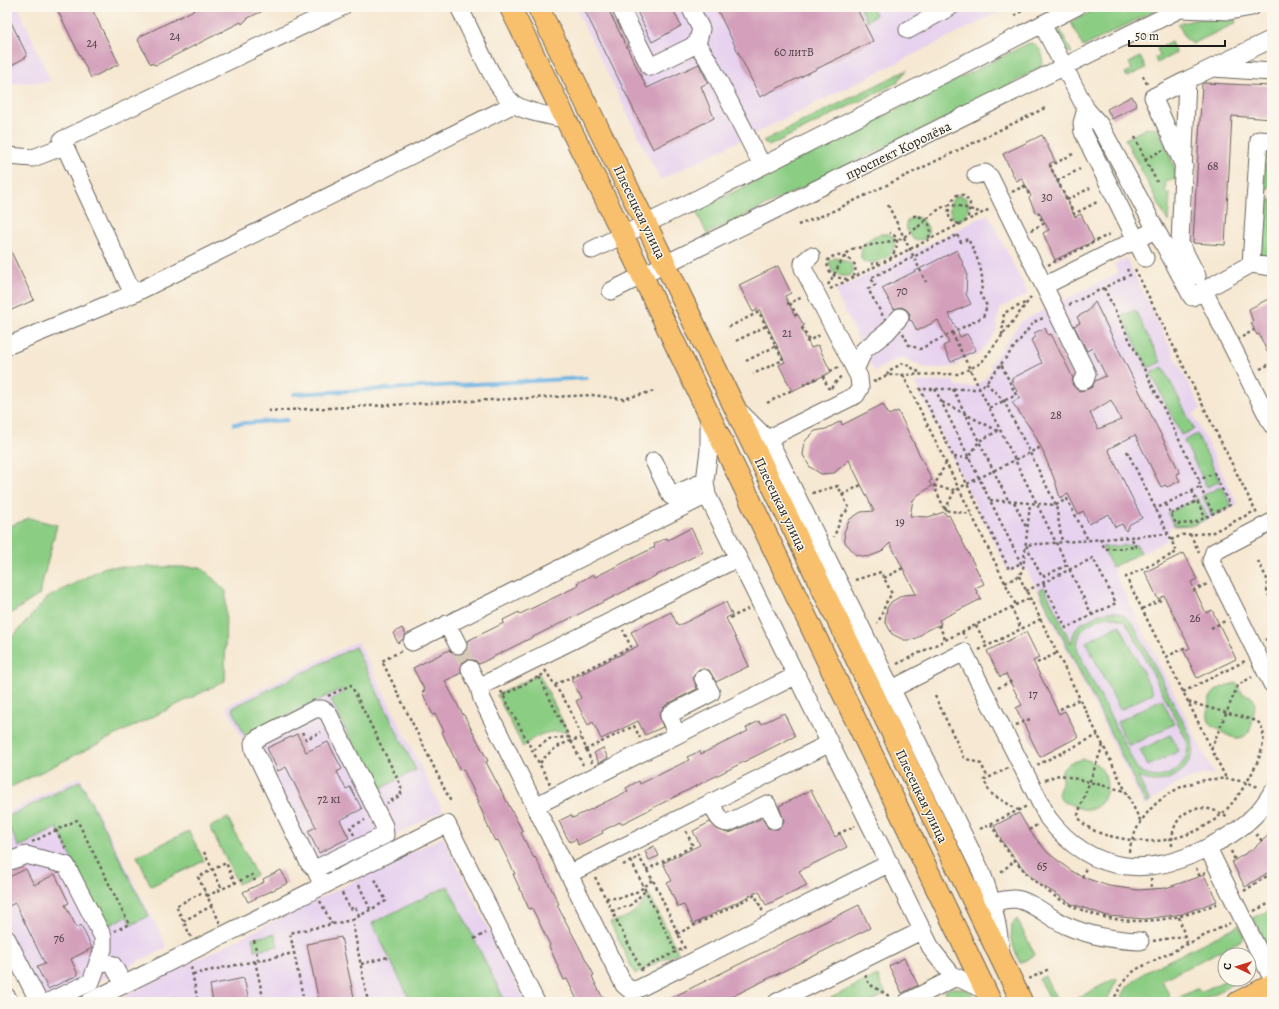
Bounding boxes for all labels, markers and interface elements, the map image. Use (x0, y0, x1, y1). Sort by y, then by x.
scale bar (1129, 22, 1225, 48)
house number: 24 (169, 28, 181, 44)
text: 50 m (1135, 28, 1159, 44)
house number: 24 (86, 35, 98, 51)
house number: 60 литВ (774, 44, 814, 60)
street label: проспект Королёва (842, 116, 955, 184)
house number: 68 (1207, 158, 1219, 174)
street label: Плесецкая улица (609, 162, 671, 263)
house number: 30 (1041, 189, 1053, 205)
house number: 70 (896, 283, 908, 299)
house number: 21 (782, 325, 792, 341)
house number: 28 (1050, 407, 1062, 423)
street label: Плесецкая улица (750, 454, 812, 555)
house number: 19 (895, 514, 905, 530)
house number: 26 (1189, 610, 1201, 626)
house number: 17 (1028, 686, 1039, 702)
street label: Плесецкая улица (891, 746, 953, 847)
house number: 72 к1 (317, 791, 341, 807)
house number: 65 (1037, 858, 1047, 874)
house number: 76 (54, 930, 65, 946)
north arrow (1217, 947, 1257, 987)
text: С (1220, 962, 1235, 970)

